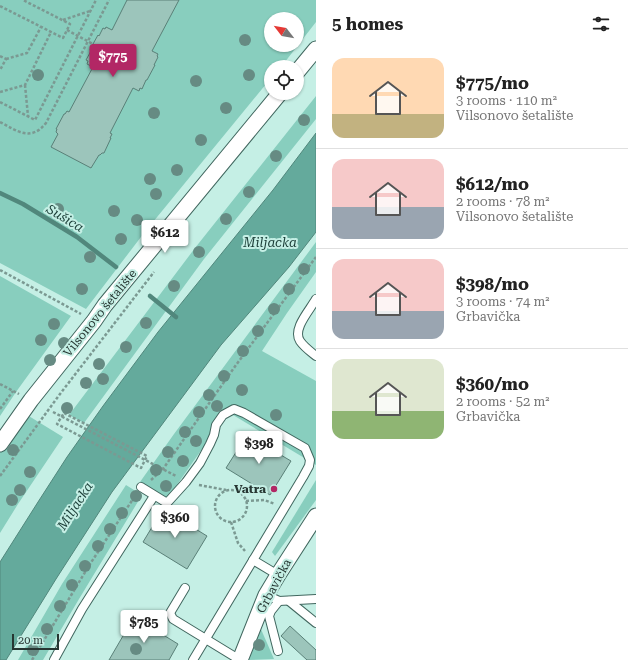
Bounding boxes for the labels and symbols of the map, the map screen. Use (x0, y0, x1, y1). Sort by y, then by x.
north arrow (264, 12, 304, 52)
pin: $775 (89, 44, 137, 78)
water label: Sušica (43, 201, 86, 235)
pin: $612 (141, 220, 189, 254)
water label: Miljacka (242, 235, 297, 250)
street label: Vilsonovo šetalište (60, 266, 140, 359)
pin: $398 (235, 431, 283, 465)
water label: Miljacka (54, 479, 96, 533)
place label: Vatra (234, 482, 266, 496)
marker: Vatra (269, 484, 279, 494)
pin: $360 (151, 505, 199, 539)
street label: Grbavička (254, 556, 294, 615)
pin: $785 (120, 610, 168, 644)
scale bar (12, 632, 59, 651)

